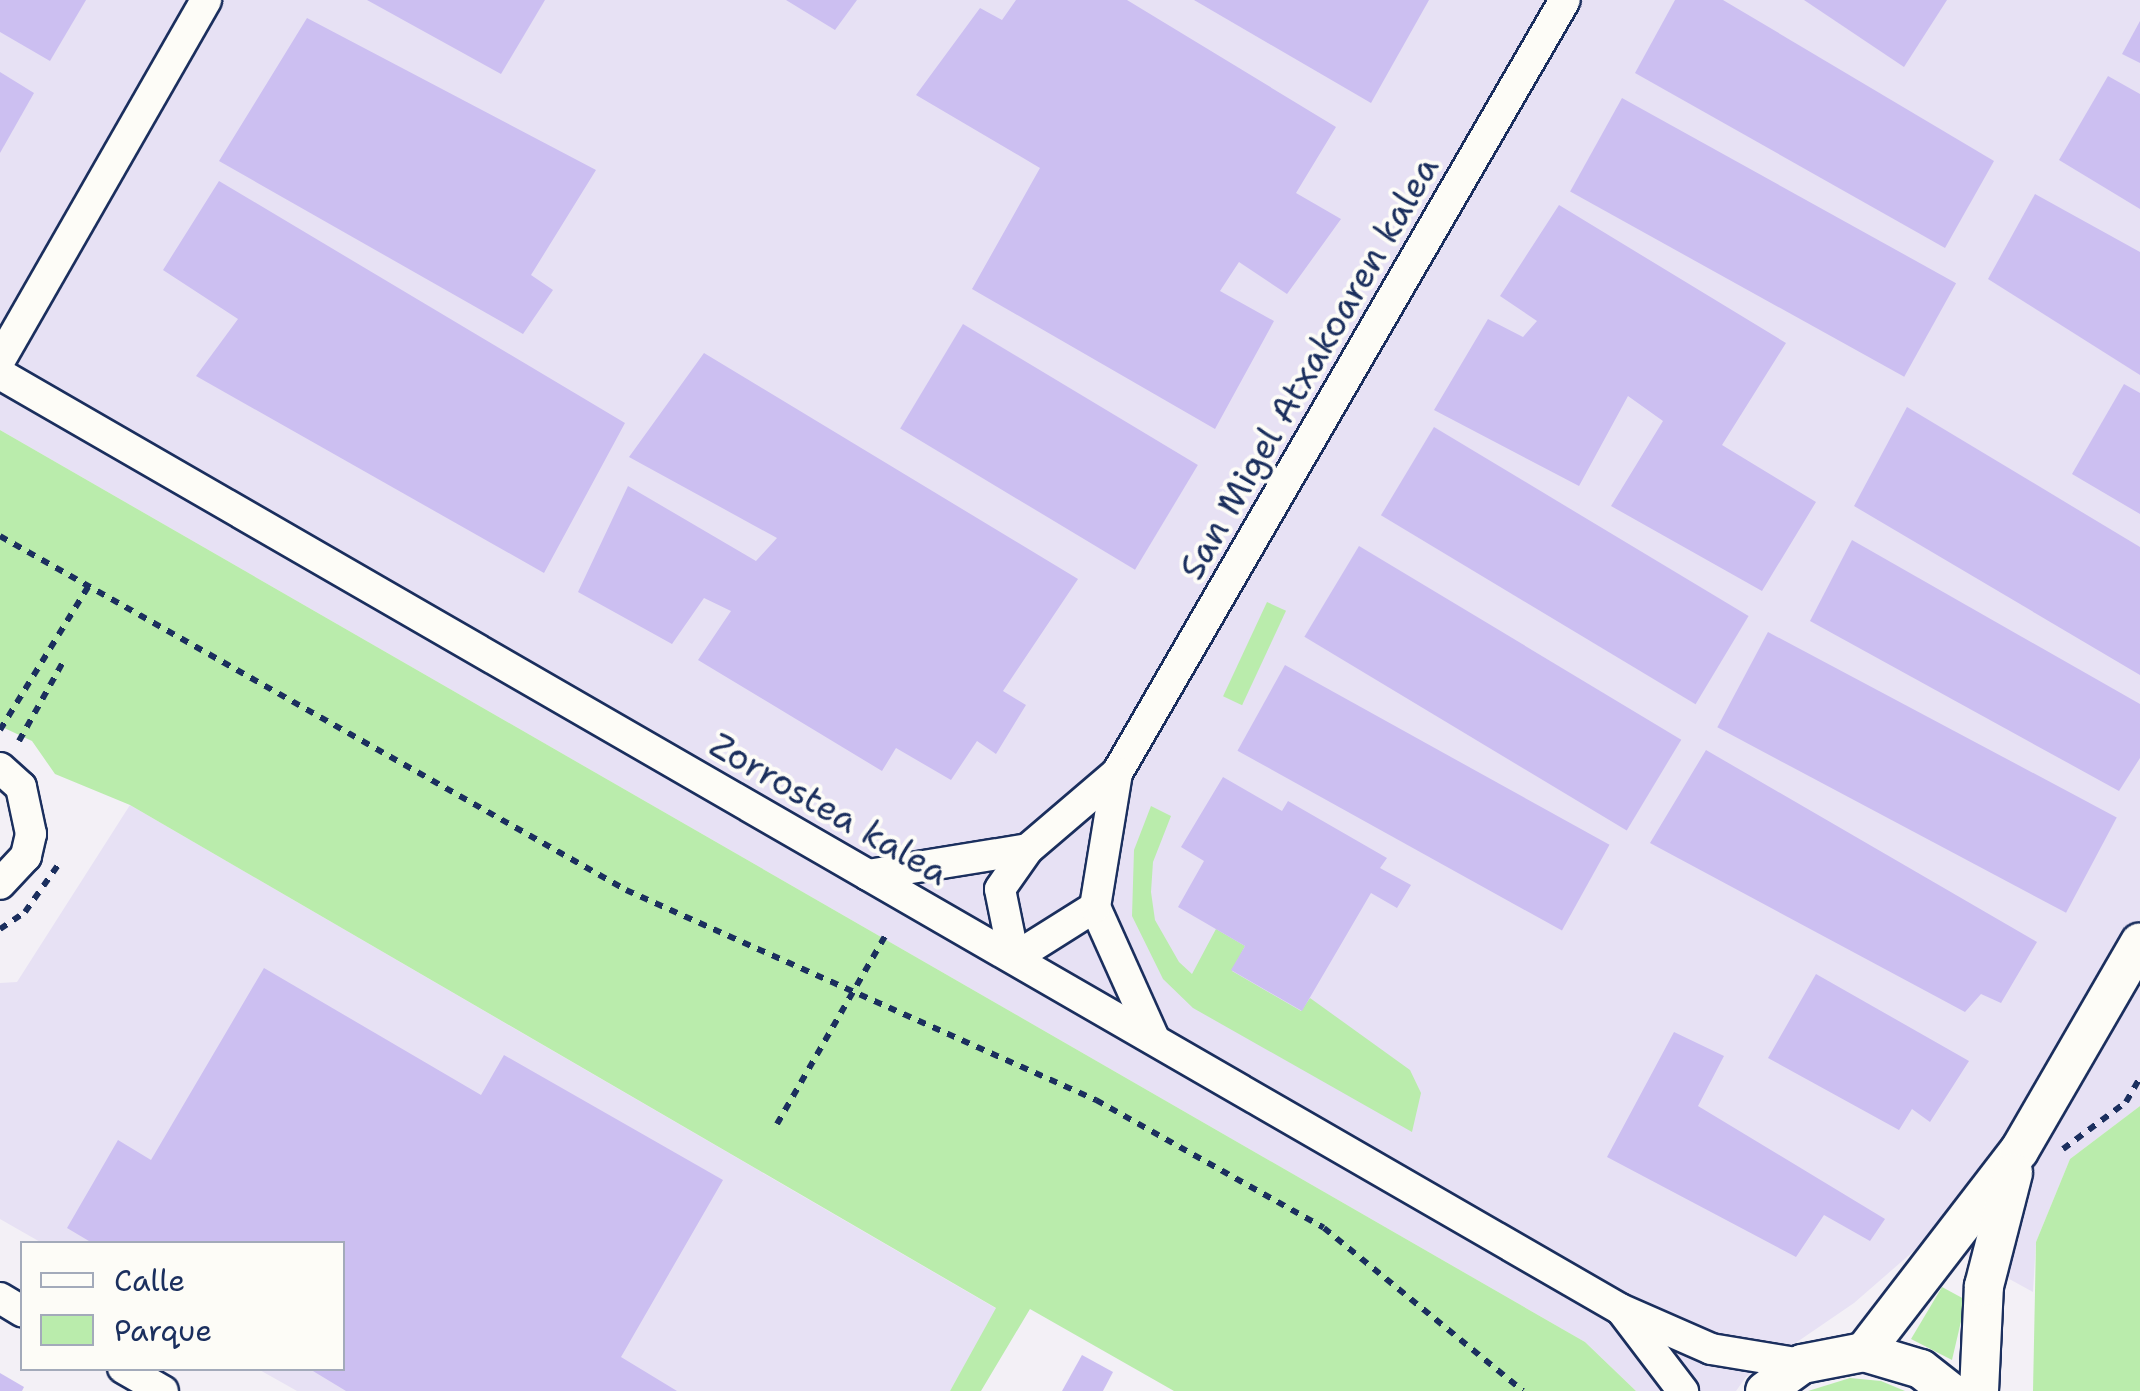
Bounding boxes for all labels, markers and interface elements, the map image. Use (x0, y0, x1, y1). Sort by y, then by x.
street label: San Migel Atxakoaren kalea (1170, 149, 1448, 587)
street label: Zorrostea kalea (702, 724, 956, 894)
legend (20, 1241, 345, 1371)
text: Calle (114, 1260, 185, 1301)
text: Parque (114, 1310, 212, 1351)

